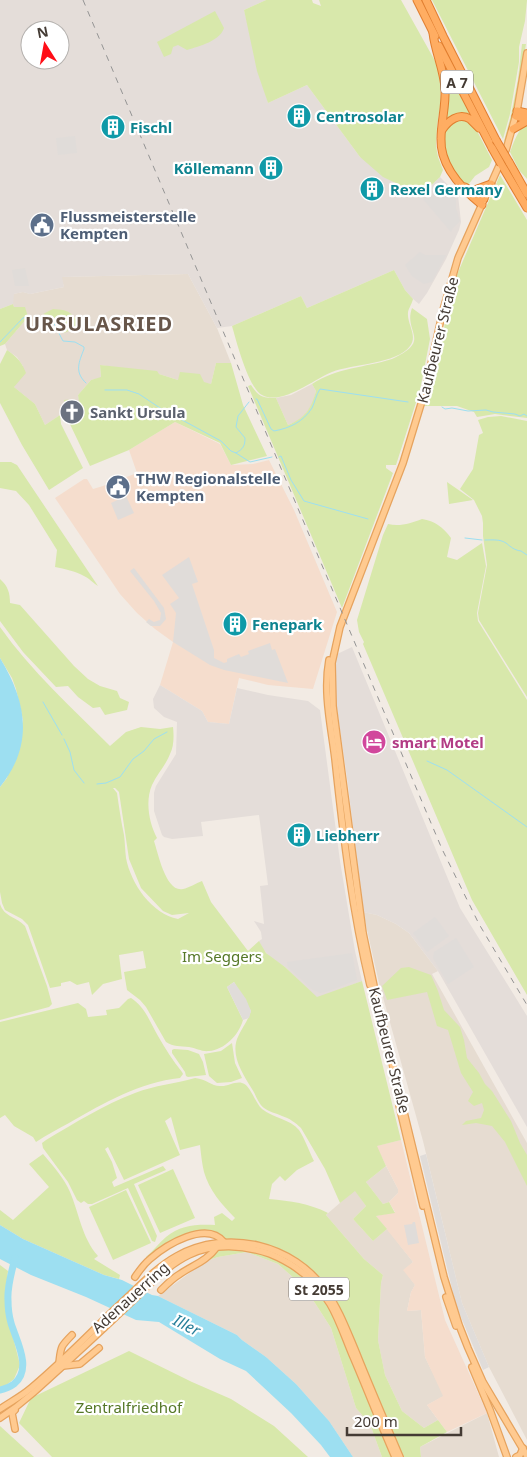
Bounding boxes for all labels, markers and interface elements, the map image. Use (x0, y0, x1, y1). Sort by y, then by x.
north arrow (20, 20, 70, 70)
text: N (35, 21, 50, 42)
road number: A 7 (441, 70, 473, 94)
building icon: Centrosolar (286, 103, 312, 129)
place label: Centrosolar (316, 106, 404, 126)
building icon: Fischl (100, 114, 126, 140)
place label: Fischl (130, 117, 172, 137)
building icon: Köllemann (258, 155, 284, 181)
place label: Köllemann (174, 158, 254, 178)
building icon: Rexel Germany (359, 176, 385, 202)
place label: Rexel Germany (390, 179, 503, 199)
place label: Flussmeisterstelle Kempten (60, 206, 196, 243)
public building icon: Flussmeisterstelle Kempten (29, 212, 55, 238)
street label: Kaufbeurer Straße (412, 275, 462, 405)
district label: URSULASRIED (25, 310, 173, 337)
church icon: Sankt Ursula (59, 399, 85, 425)
place label: Sankt Ursula (90, 402, 186, 422)
place label: THW Regionalstelle Kempten (136, 468, 281, 505)
public building icon: THW Regionalstelle Kempten (105, 474, 131, 500)
building icon: Fenepark (222, 611, 248, 637)
place label: Fenepark (252, 614, 323, 634)
hotel icon: smart Motel (361, 729, 387, 755)
place label: smart Motel (392, 732, 484, 752)
building icon: Liebherr (286, 822, 312, 848)
place label: Liebherr (316, 825, 380, 845)
park label: Im Seggers (182, 946, 262, 966)
street label: Kaufbeurer Straße (365, 985, 415, 1115)
street label: Adenauerring (87, 1257, 173, 1337)
road number: St 2055 (289, 1278, 349, 1300)
water label: Iller (169, 1308, 205, 1341)
park label: Zentralfriedhof (76, 1397, 183, 1417)
scale bar (347, 1404, 461, 1436)
text: 200 m (354, 1411, 398, 1431)

